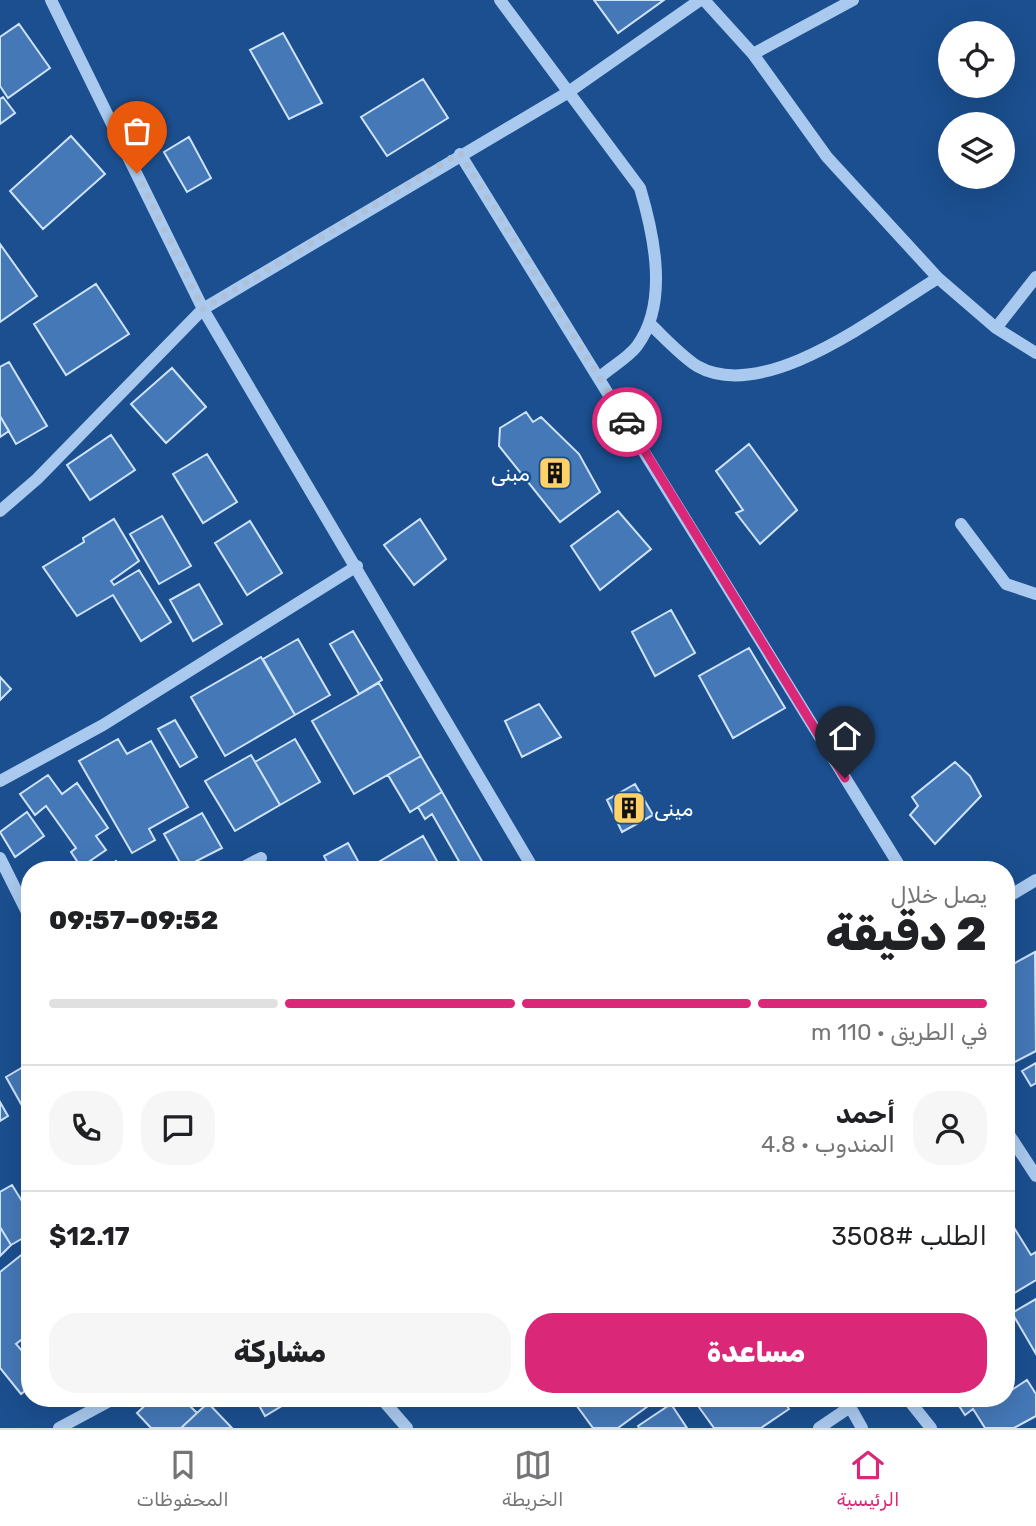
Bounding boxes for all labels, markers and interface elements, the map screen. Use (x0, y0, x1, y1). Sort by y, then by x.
map controls (938, 21, 1015, 189)
button: locate (938, 21, 1015, 98)
pin (107, 101, 167, 173)
icon: bag (118, 112, 156, 150)
button: layers (938, 112, 1015, 189)
courier (592, 387, 662, 457)
icon: car (608, 403, 646, 441)
building icon: مبنى (536, 454, 574, 492)
place label: مبنى (491, 461, 530, 486)
pin (815, 706, 875, 778)
icon: home (826, 717, 864, 755)
building icon: مينى (610, 789, 648, 827)
place label: مينى (654, 796, 693, 821)
text: يصل خلال (891, 881, 987, 909)
text: 09:52–09:57 (49, 905, 218, 936)
text: 2 دقيقة (825, 907, 987, 962)
text: في الطريق · 110 m (811, 1018, 987, 1046)
button: phone (49, 1091, 123, 1165)
button: chat (141, 1091, 215, 1165)
button: person (913, 1091, 987, 1165)
text: أحمد (836, 1099, 895, 1130)
text: المندوب · 4.8 (761, 1130, 895, 1158)
text: $12.17 (49, 1221, 130, 1252)
text: الطلب #3508 (831, 1221, 987, 1252)
button: مشاركة (49, 1313, 511, 1393)
button: مساعدة (525, 1313, 987, 1393)
tab: المحفوظات (136, 1446, 229, 1511)
tab: الخريطة (502, 1446, 564, 1511)
tab: الرئيسية (836, 1446, 900, 1511)

